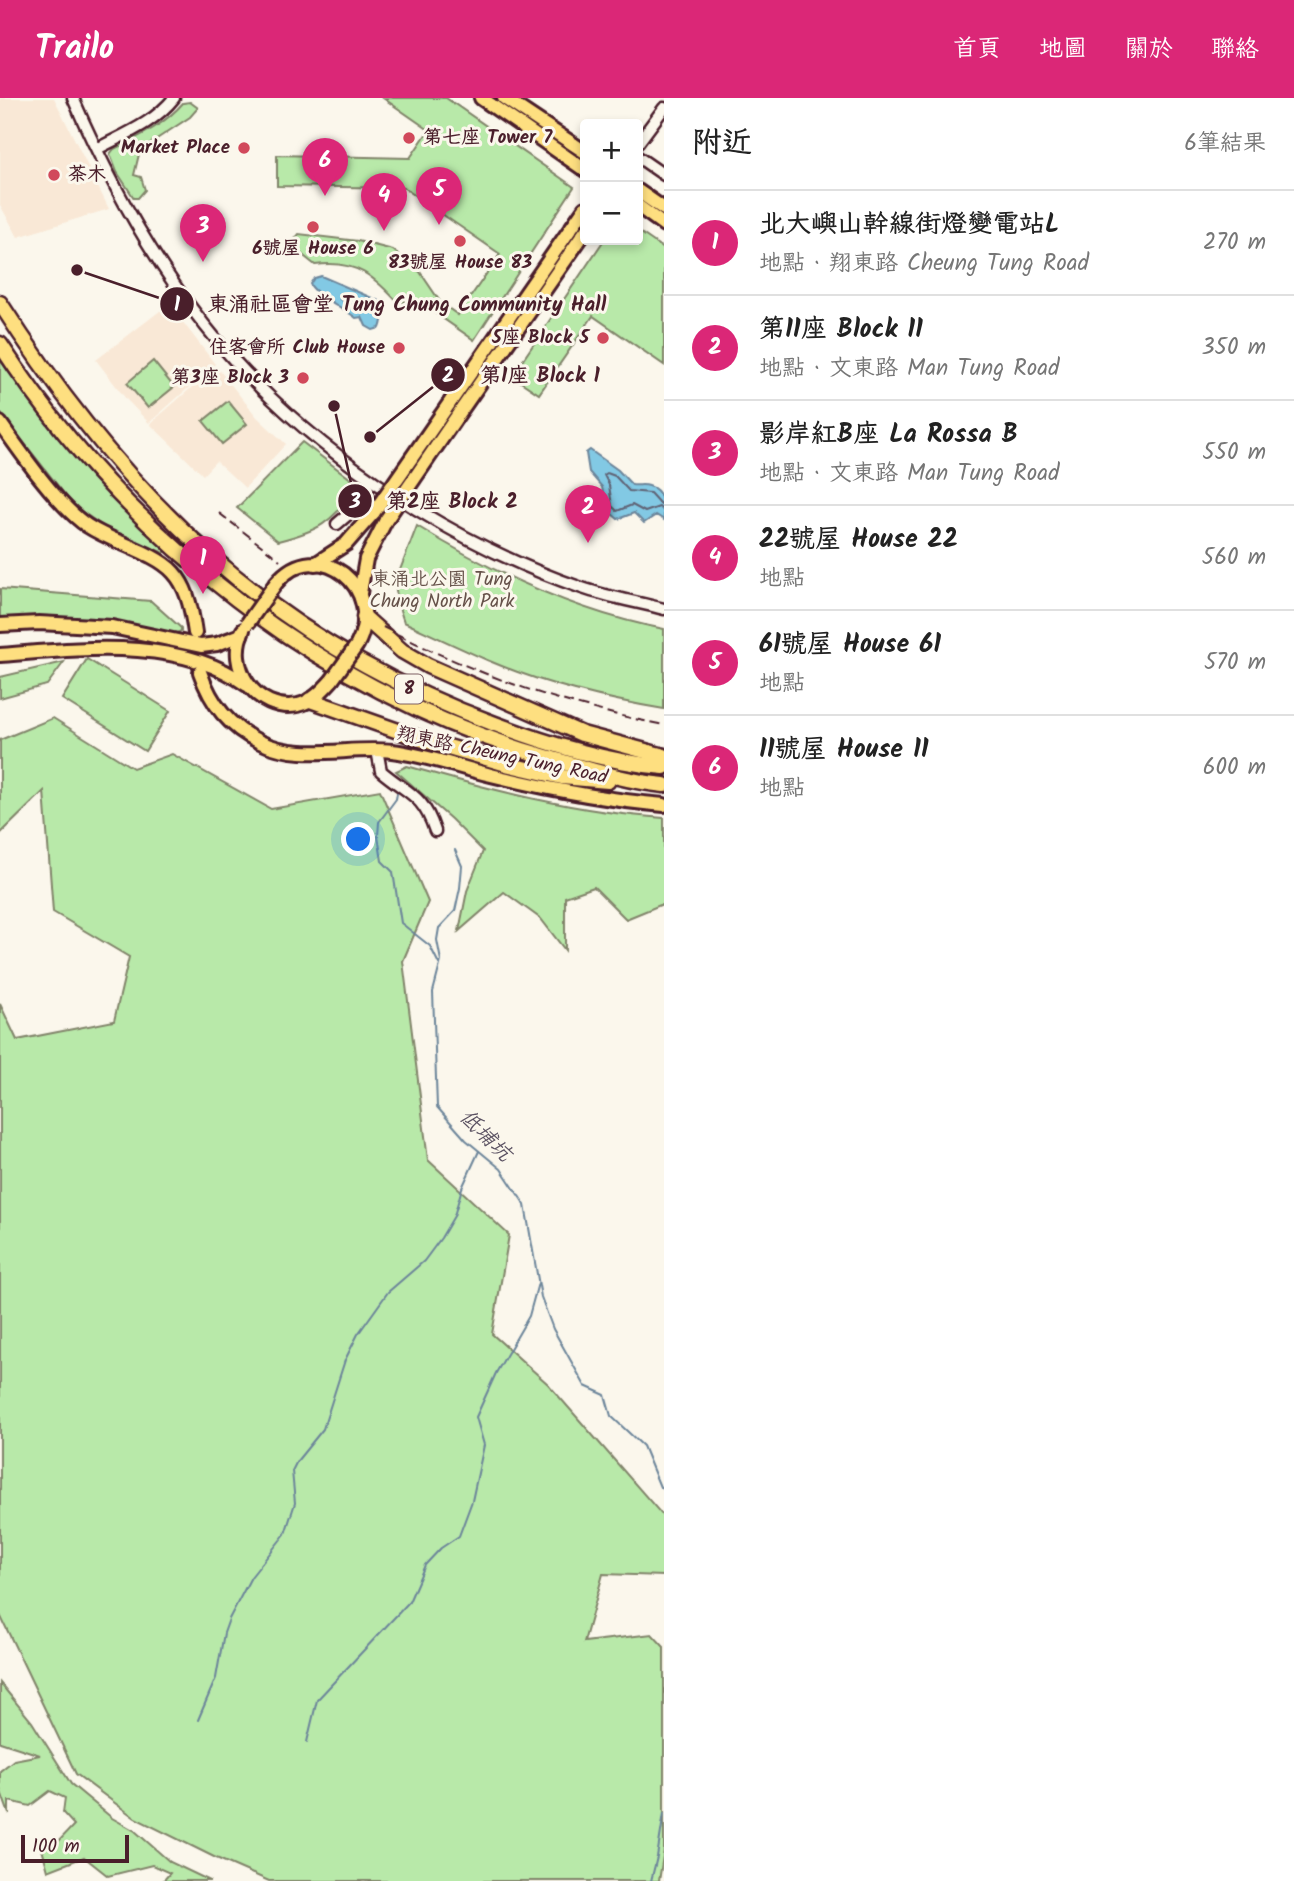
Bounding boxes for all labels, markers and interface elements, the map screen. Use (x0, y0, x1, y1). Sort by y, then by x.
text: Trailo (35, 23, 114, 76)
text: 首頁 (953, 30, 1001, 69)
text: 地圖 (1039, 30, 1087, 69)
text: 關於 (1125, 30, 1173, 69)
text: 聯絡 (1211, 30, 1259, 69)
map controls (580, 119, 643, 245)
button: + (580, 119, 643, 182)
text: 附近 (692, 120, 752, 168)
place label: 第七座 Tower 7 (423, 123, 553, 153)
text: 6筆結果 (1184, 126, 1266, 162)
marker: 第七座 Tower 7 (401, 130, 417, 146)
place label: Market Place (121, 133, 230, 163)
pin: 6 (302, 138, 348, 196)
marker: Market Place (236, 140, 252, 156)
place label: 茶木 (68, 160, 106, 190)
marker: 茶木 (46, 167, 62, 183)
pin: 5 (416, 167, 462, 225)
pin: 4 (361, 173, 407, 231)
button: − (580, 182, 643, 245)
pin: 3 (180, 204, 226, 262)
text: 北大嶼山幹線街燈變電站L (759, 204, 1059, 246)
marker: 6號屋 House 6 (305, 219, 321, 235)
text: 1 (712, 225, 718, 261)
text: 270 m (1203, 225, 1266, 261)
marker: 83號屋 House 83 (452, 233, 468, 249)
place label: 6號屋 House 6 (252, 234, 374, 264)
text: 地點 · 翔東路 Cheung Tung Road (759, 246, 1089, 282)
place label: 83號屋 House 83 (388, 248, 532, 278)
callout: 東涌社區會堂 Tung Chung Community Hall (159, 283, 621, 325)
text: 1 (174, 289, 181, 322)
text: 東涌社區會堂 Tung Chung Community Hall (208, 289, 607, 322)
text: 第11座 Block 11 (759, 309, 923, 351)
place label: 5座 Block 5 (491, 323, 590, 353)
marker: 5座 Block 5 (595, 330, 611, 346)
text: 2 (708, 330, 722, 366)
text: 350 m (1201, 330, 1266, 366)
place label: 住客會所 Club House (209, 333, 385, 363)
marker: 住客會所 Club House (391, 340, 407, 356)
text: 地點 · 文東路 Man Tung Road (759, 351, 1059, 387)
callout: 第1座 Block 1 (431, 354, 613, 396)
text: 2 (442, 360, 454, 393)
text: 第1座 Block 1 (480, 360, 601, 393)
place label: 第3座 Block 3 (171, 363, 289, 393)
marker: 第3座 Block 3 (295, 370, 311, 386)
text: 影岸紅B座 La Rossa B (759, 414, 1018, 456)
text: 3 (709, 435, 721, 471)
text: 550 m (1202, 435, 1266, 471)
text: 地點 · 文東路 Man Tung Road (759, 456, 1059, 492)
callout: 第2座 Block 2 (337, 480, 532, 522)
pin: 2 (565, 485, 611, 543)
text: 3 (348, 486, 361, 519)
text: 第2座 Block 2 (386, 486, 518, 519)
text: 22號屋 House 22 (759, 519, 958, 561)
pin: 1 (180, 536, 226, 594)
text: 4 (709, 540, 721, 576)
text: 560 m (1202, 540, 1266, 576)
text: 地點 (759, 561, 805, 597)
park label: 東涌北公園 Tung Chung North Park (370, 565, 514, 617)
text: 61號屋 House 61 (759, 624, 941, 666)
text: 5 (709, 645, 721, 681)
text: 570 m (1204, 645, 1266, 681)
text: 地點 (759, 666, 805, 702)
road number: 8 (395, 674, 423, 704)
street label: 翔東路 Cheung Tung Road (394, 719, 611, 793)
text: 11號屋 House 11 (759, 729, 929, 771)
text: 6 (709, 750, 721, 786)
text: 600 m (1203, 750, 1266, 786)
text: 地點 (759, 771, 805, 807)
your location (341, 822, 375, 856)
water label: 低埔坑 (451, 1102, 520, 1171)
scale bar (21, 1832, 130, 1864)
text: 100 m (32, 1832, 80, 1862)

